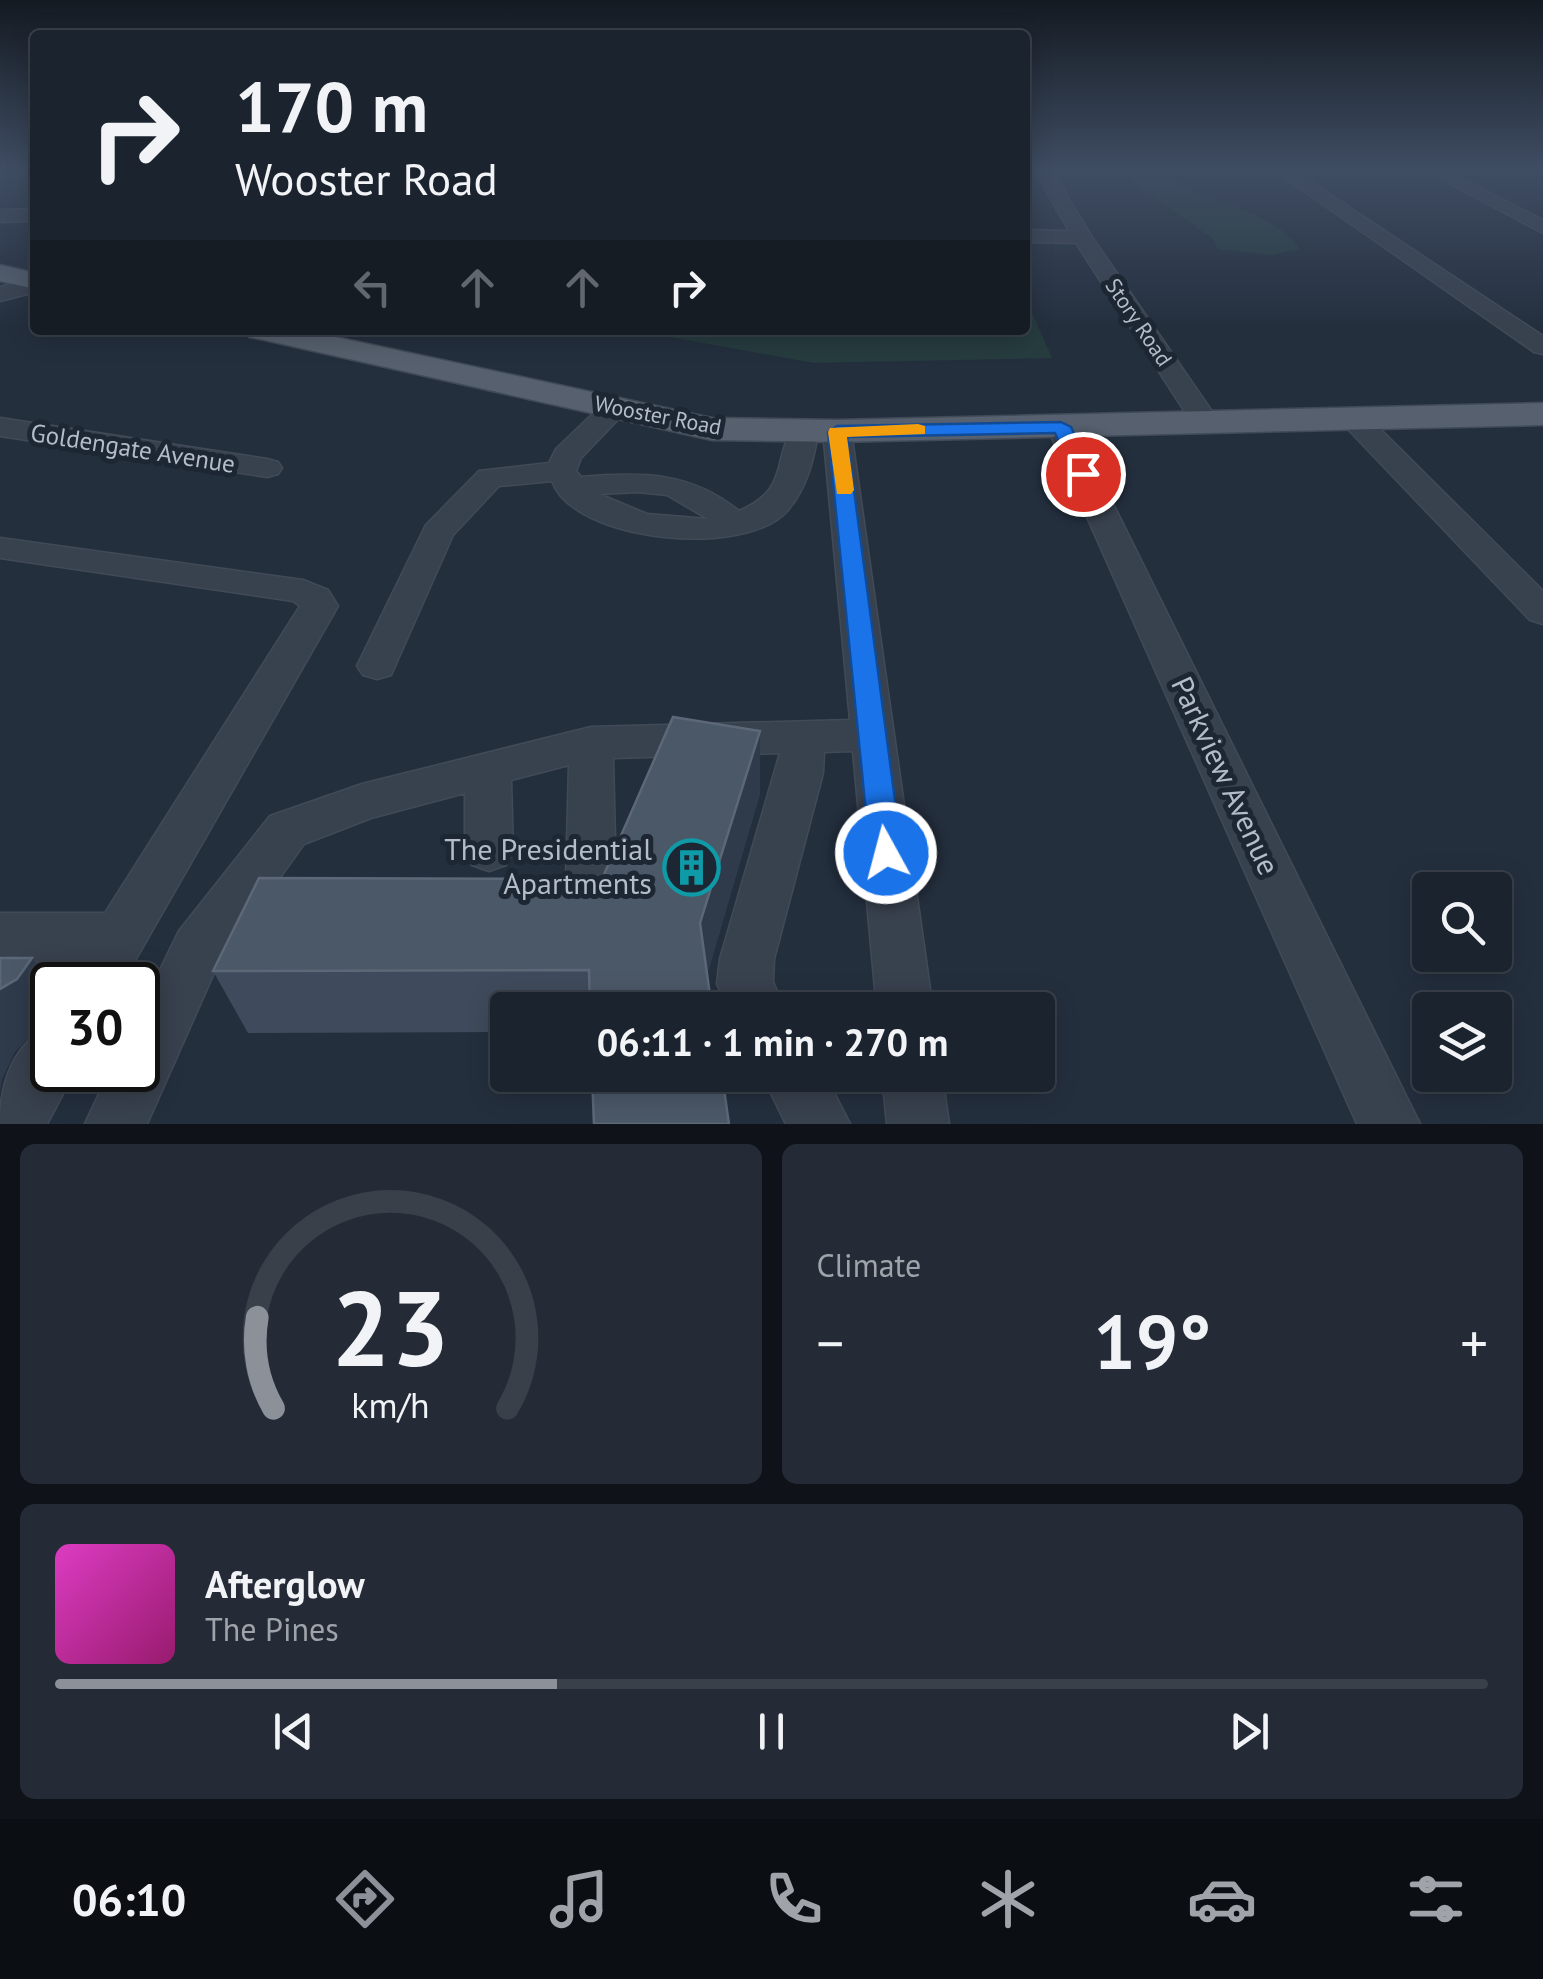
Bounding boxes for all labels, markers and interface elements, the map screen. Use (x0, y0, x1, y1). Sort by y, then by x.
text: 170 m (235, 61, 428, 151)
icon: right (70, 70, 200, 200)
text: Wooster Road (235, 149, 498, 207)
icon: left (345, 260, 400, 315)
icon: ahead (450, 260, 505, 315)
icon: ahead (555, 260, 610, 315)
icon: right (660, 260, 715, 315)
street label: Story Road (1099, 273, 1179, 371)
street label: Wooster Road (592, 389, 724, 441)
street label: Goldengate Avenue (29, 416, 237, 480)
pin (1041, 432, 1126, 517)
icon: arrive (1056, 447, 1111, 502)
street label: Parkview Avenue (1163, 670, 1289, 881)
position arrow (834, 801, 938, 905)
place label: The Presidential Apartments (444, 829, 652, 902)
building icon: The Presidential Apartments (661, 837, 721, 897)
map controls (1412, 872, 1512, 1092)
button: search (1412, 872, 1512, 972)
speed limit sign: 30 (30, 962, 160, 1092)
button: layers (1412, 992, 1512, 1092)
text: 06:11 · 1 min · 270 m (597, 1017, 948, 1066)
text: Climate (817, 1244, 921, 1286)
text: 23 (332, 1260, 450, 1395)
text: 19° (1093, 1293, 1211, 1390)
text: − (817, 1307, 844, 1378)
text: + (1460, 1307, 1488, 1378)
text: km/h (352, 1382, 430, 1428)
text: Afterglow (205, 1559, 365, 1608)
text: The Pines (205, 1608, 339, 1650)
icon: previous (266, 1704, 321, 1759)
icon: pause (744, 1704, 799, 1759)
icon: next (1222, 1704, 1277, 1759)
icon: directions (330, 1864, 400, 1934)
icon: music (544, 1864, 614, 1934)
icon: phone (759, 1864, 829, 1934)
icon: climate (973, 1864, 1043, 1934)
icon: car (1187, 1864, 1257, 1934)
icon: filters (1401, 1864, 1471, 1934)
text: 06:10 (72, 1870, 186, 1928)

